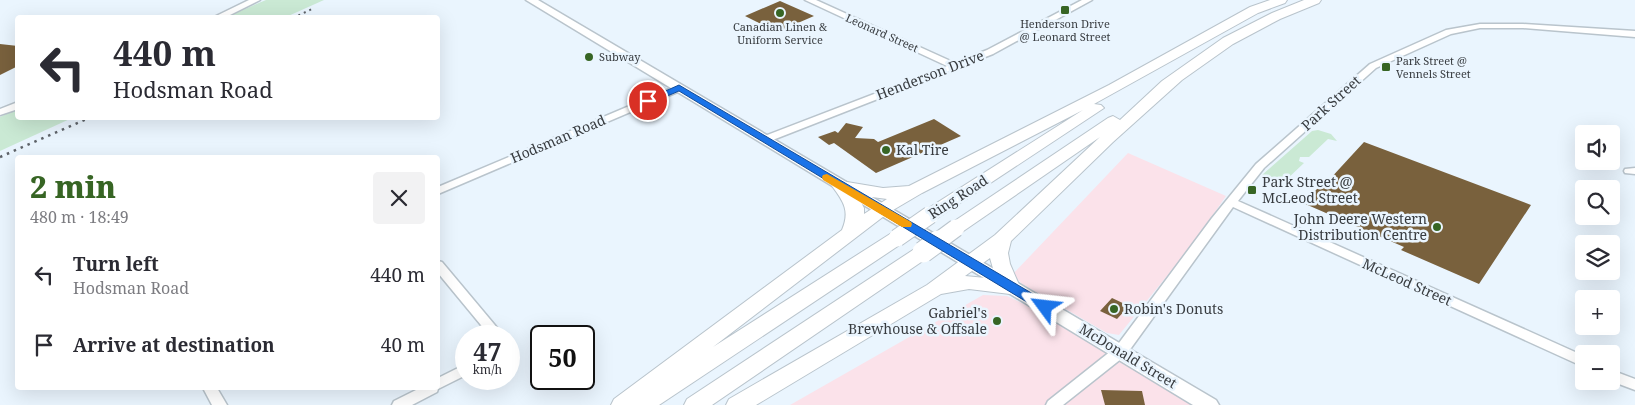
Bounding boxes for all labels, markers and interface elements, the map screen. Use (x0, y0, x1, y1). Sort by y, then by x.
marker: Henderson Drive @ Leonard Street (1059, 4, 1071, 16)
marker: Canadian Linen & Uniform Service (774, 7, 786, 19)
street label: Leonard Street (844, 10, 921, 55)
place label: Henderson Drive @ Leonard Street (1020, 16, 1111, 44)
place label: Canadian Linen & Uniform Service (733, 19, 828, 47)
text: 440 m (113, 29, 216, 76)
icon: left (30, 35, 95, 100)
street label: Henderson Drive (873, 45, 987, 104)
place label: Subway (599, 49, 641, 64)
marker: Subway (583, 51, 595, 63)
place label: Park Street @ Vennels Street (1396, 53, 1471, 81)
marker: Park Street @ Vennels Street (1380, 61, 1392, 73)
street label: Park Street (1297, 71, 1364, 134)
text: Hodsman Road (113, 74, 273, 104)
pin (627, 80, 669, 122)
icon: arrive (634, 87, 662, 115)
street label: Hodsman Road (507, 110, 609, 167)
map controls (1575, 125, 1620, 390)
button: sound (1575, 125, 1620, 170)
place label: Kal Tire (896, 140, 949, 159)
marker: Kal Tire (880, 144, 892, 156)
text: 2 min (30, 166, 116, 207)
street label: Ring Road (924, 170, 992, 223)
button: close (373, 172, 425, 224)
place label: Park Street @ McLeod Street (1262, 172, 1358, 207)
button: search (1575, 180, 1620, 225)
marker: Park Street @ McLeod Street (1246, 184, 1258, 196)
text: 480 m · 18:49 (30, 206, 129, 228)
place label: John Deere Western Distribution Centre (1293, 209, 1427, 244)
marker: John Deere Western Distribution Centre (1431, 221, 1443, 233)
button: layers (1575, 235, 1620, 280)
text: Turn left (73, 251, 159, 277)
street label: McLeod Street (1360, 253, 1455, 310)
icon: left (30, 261, 58, 289)
text: 440 m (370, 262, 425, 288)
text: Hodsman Road (73, 277, 189, 299)
position arrow (1018, 280, 1070, 332)
button: + (1575, 290, 1620, 335)
place label: Robin's Donuts (1124, 299, 1223, 318)
place label: Gabriel's Brewhouse & Offsale (848, 303, 987, 338)
marker: Robin's Donuts (1108, 303, 1120, 315)
marker: Gabriel's Brewhouse & Offsale (991, 315, 1003, 327)
street label: McDonald Street (1076, 319, 1181, 392)
speed limit sign: 50 (530, 325, 595, 390)
icon: arrive (30, 331, 58, 359)
text: Arrive at destination (73, 332, 275, 358)
text: 40 m (381, 332, 425, 358)
text: 47 (473, 334, 502, 368)
button: − (1575, 345, 1620, 390)
text: km/h (473, 361, 502, 378)

